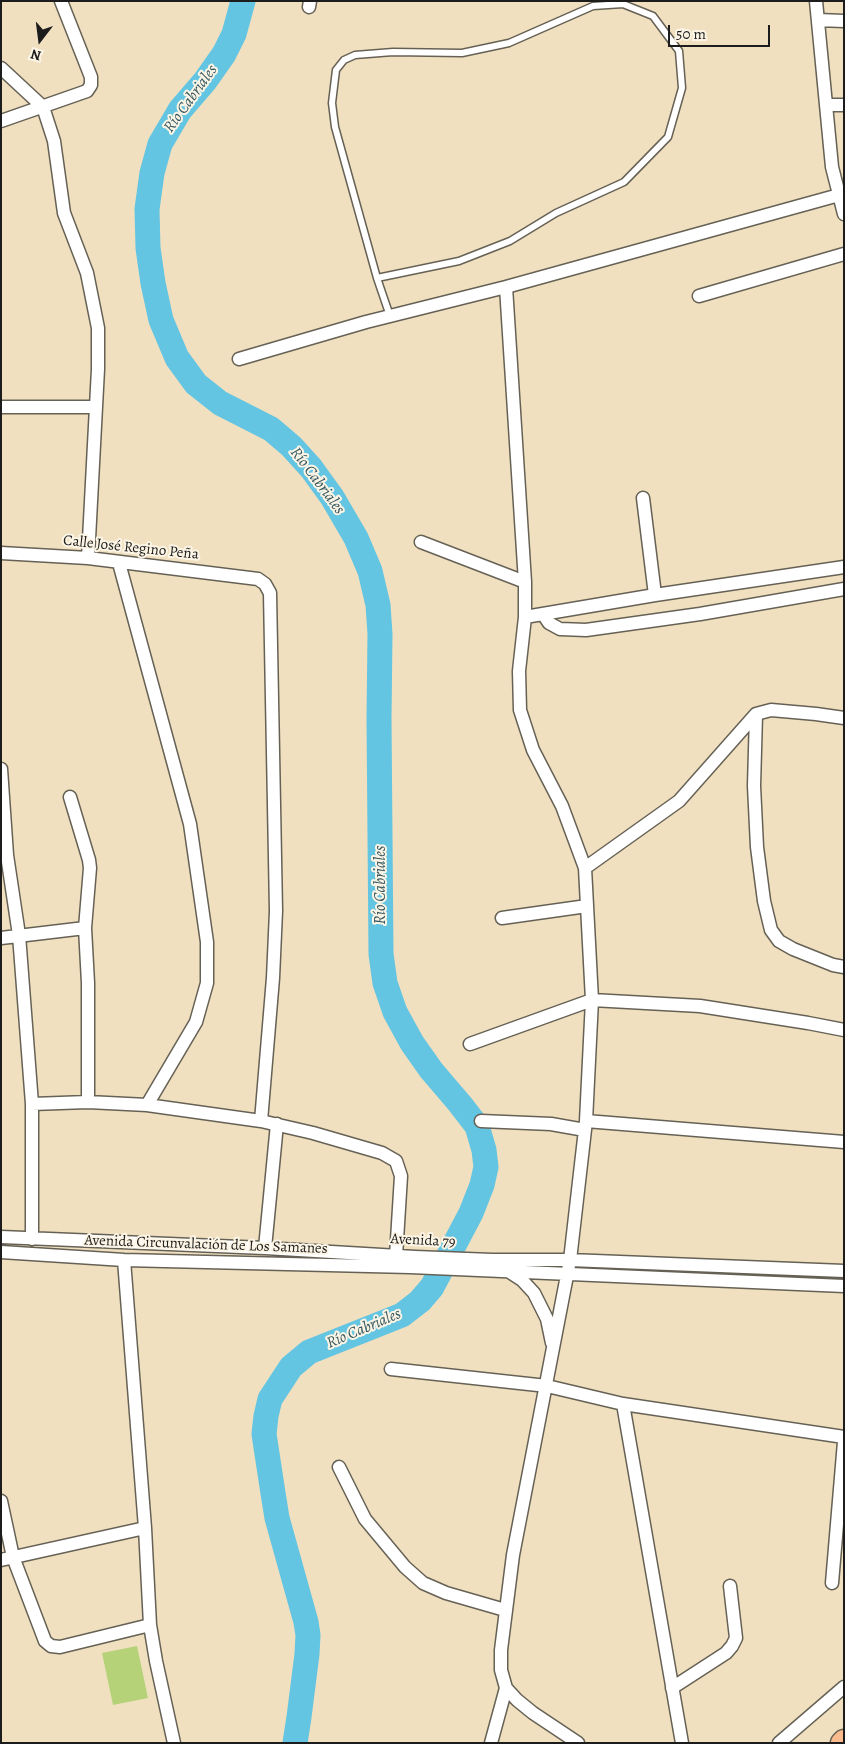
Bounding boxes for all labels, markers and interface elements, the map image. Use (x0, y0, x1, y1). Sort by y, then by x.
north arrow (15, 15, 65, 65)
scale bar (670, 15, 772, 47)
text: 50 m (676, 24, 706, 44)
text: N (29, 44, 43, 65)
water label: Río Cabriales (160, 61, 222, 137)
water label: Río Cabriales (286, 444, 348, 518)
street label: Calle José Regino Peña (62, 532, 200, 564)
water label: Río Cabriales (371, 846, 391, 924)
street label: Avenida 79 (390, 1230, 456, 1252)
street label: Avenida Circunvalación de Los Samanes (84, 1232, 328, 1258)
water label: Río Cabriales (324, 1305, 404, 1353)

